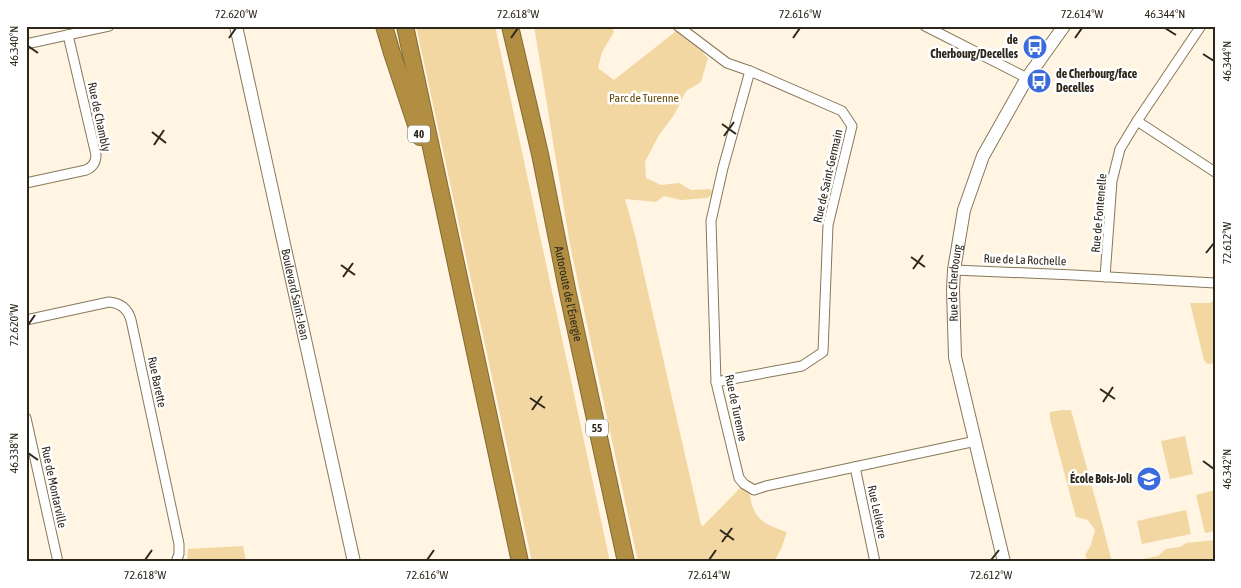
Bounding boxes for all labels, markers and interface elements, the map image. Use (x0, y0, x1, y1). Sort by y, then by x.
text: 72.620°W (215, 7, 257, 21)
text: 72.618°W (497, 7, 539, 21)
text: 72.616°W (779, 7, 821, 21)
text: 72.614°W (1061, 7, 1103, 21)
text: 46.344°N (1145, 7, 1185, 21)
text: 46.340°N (7, 26, 21, 66)
place label: de Cherbourg/Decelles (930, 33, 1019, 61)
bus stop icon: de Cherbourg/Decelles (1022, 34, 1048, 60)
text: 46.344°N (1220, 41, 1234, 81)
place label: de Cherbourg/face Decelles (1056, 67, 1138, 95)
bus stop icon: de Cherbourg/face Decelles (1026, 68, 1052, 94)
street label: Rue de Chambly (85, 81, 113, 153)
park label: Parc de Turenne (609, 91, 679, 105)
road number: 40 (408, 126, 430, 142)
street label: Rue de Saint-Germain (810, 128, 846, 224)
street label: Rue de Fontenelle (1089, 173, 1109, 253)
text: 72.612°W (1220, 222, 1234, 264)
street label: Rue de Cherbourg (946, 242, 965, 322)
street label: Autoroute de l'Énergie (552, 245, 585, 343)
street label: Boulevard Saint-Jean (278, 248, 312, 342)
street label: Rue de La Rochelle (983, 252, 1067, 268)
text: 72.620°W (7, 304, 21, 346)
street label: Rue Barette (145, 355, 169, 409)
street label: Rue de Turenne (722, 373, 750, 443)
road number: 55 (586, 419, 608, 436)
text: 46.338°N (7, 433, 21, 473)
street label: Rue de Montarville (39, 445, 69, 529)
text: 46.342°N (1220, 449, 1234, 489)
school or university icon: École Bois-Joli (1136, 466, 1162, 492)
place label: École Bois-Joli (1070, 471, 1132, 486)
street label: Rue Lelièvre (865, 484, 889, 540)
text: 72.618°W (124, 568, 166, 582)
text: 72.616°W (406, 568, 448, 582)
text: 72.614°W (688, 568, 730, 582)
text: 72.612°W (970, 568, 1012, 582)

